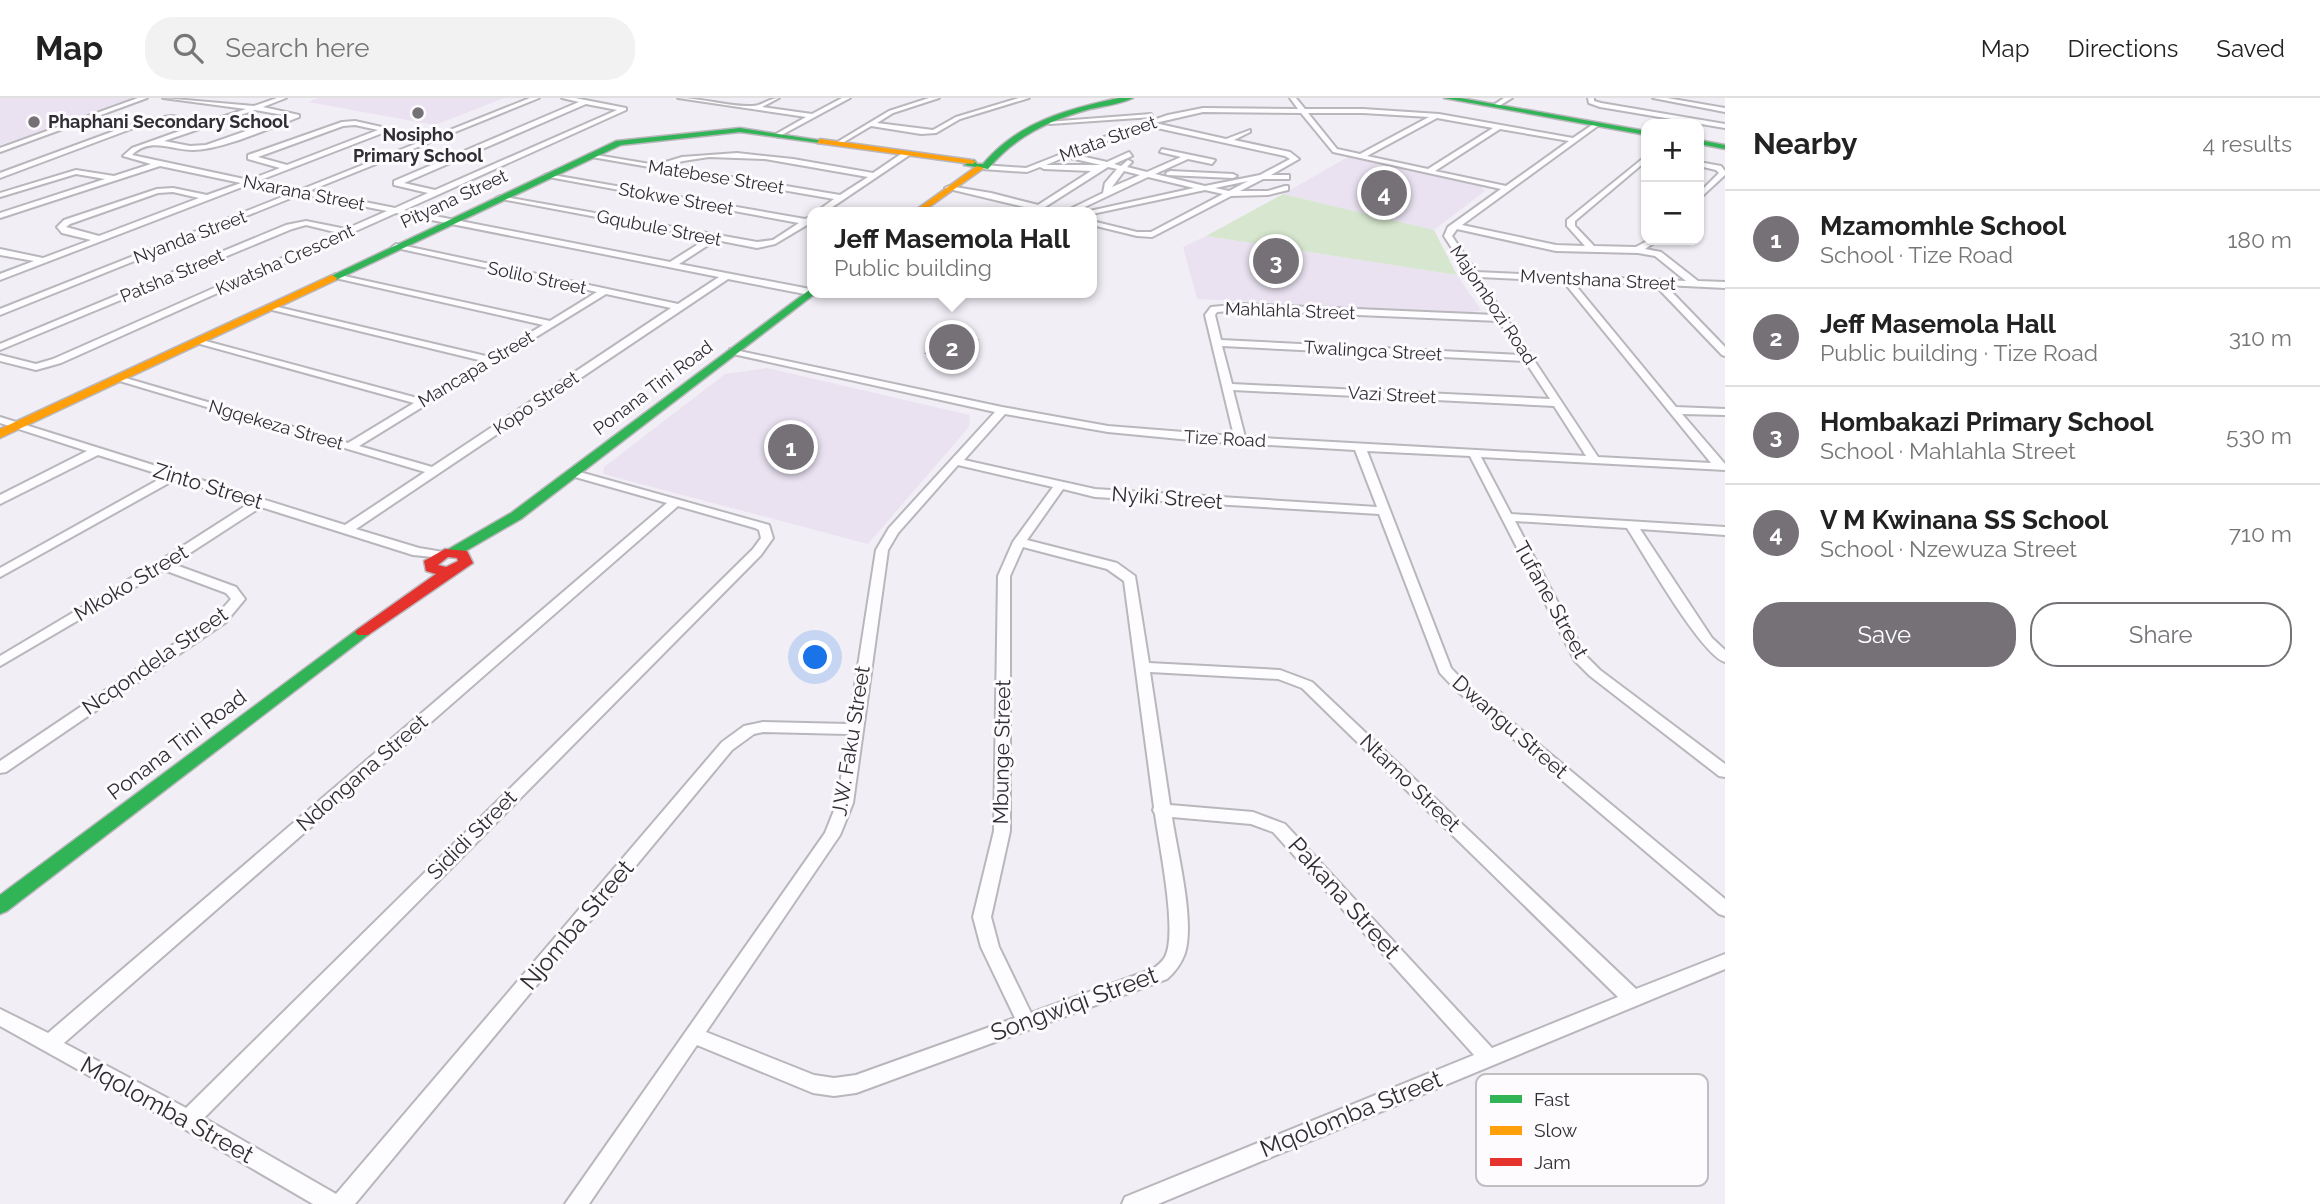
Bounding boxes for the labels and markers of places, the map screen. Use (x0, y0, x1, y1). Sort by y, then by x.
marker: Nosipho Primary School (410, 105, 426, 121)
place label: Phaphani Secondary School (48, 111, 289, 132)
marker: Phaphani Secondary School (26, 114, 42, 130)
place label: Nosipho Primary School (353, 124, 483, 166)
pin: 4 (1361, 167, 1407, 219)
pin: 3 (1253, 235, 1299, 287)
pin: 2 (929, 321, 975, 373)
pin: 1 (768, 421, 814, 473)

